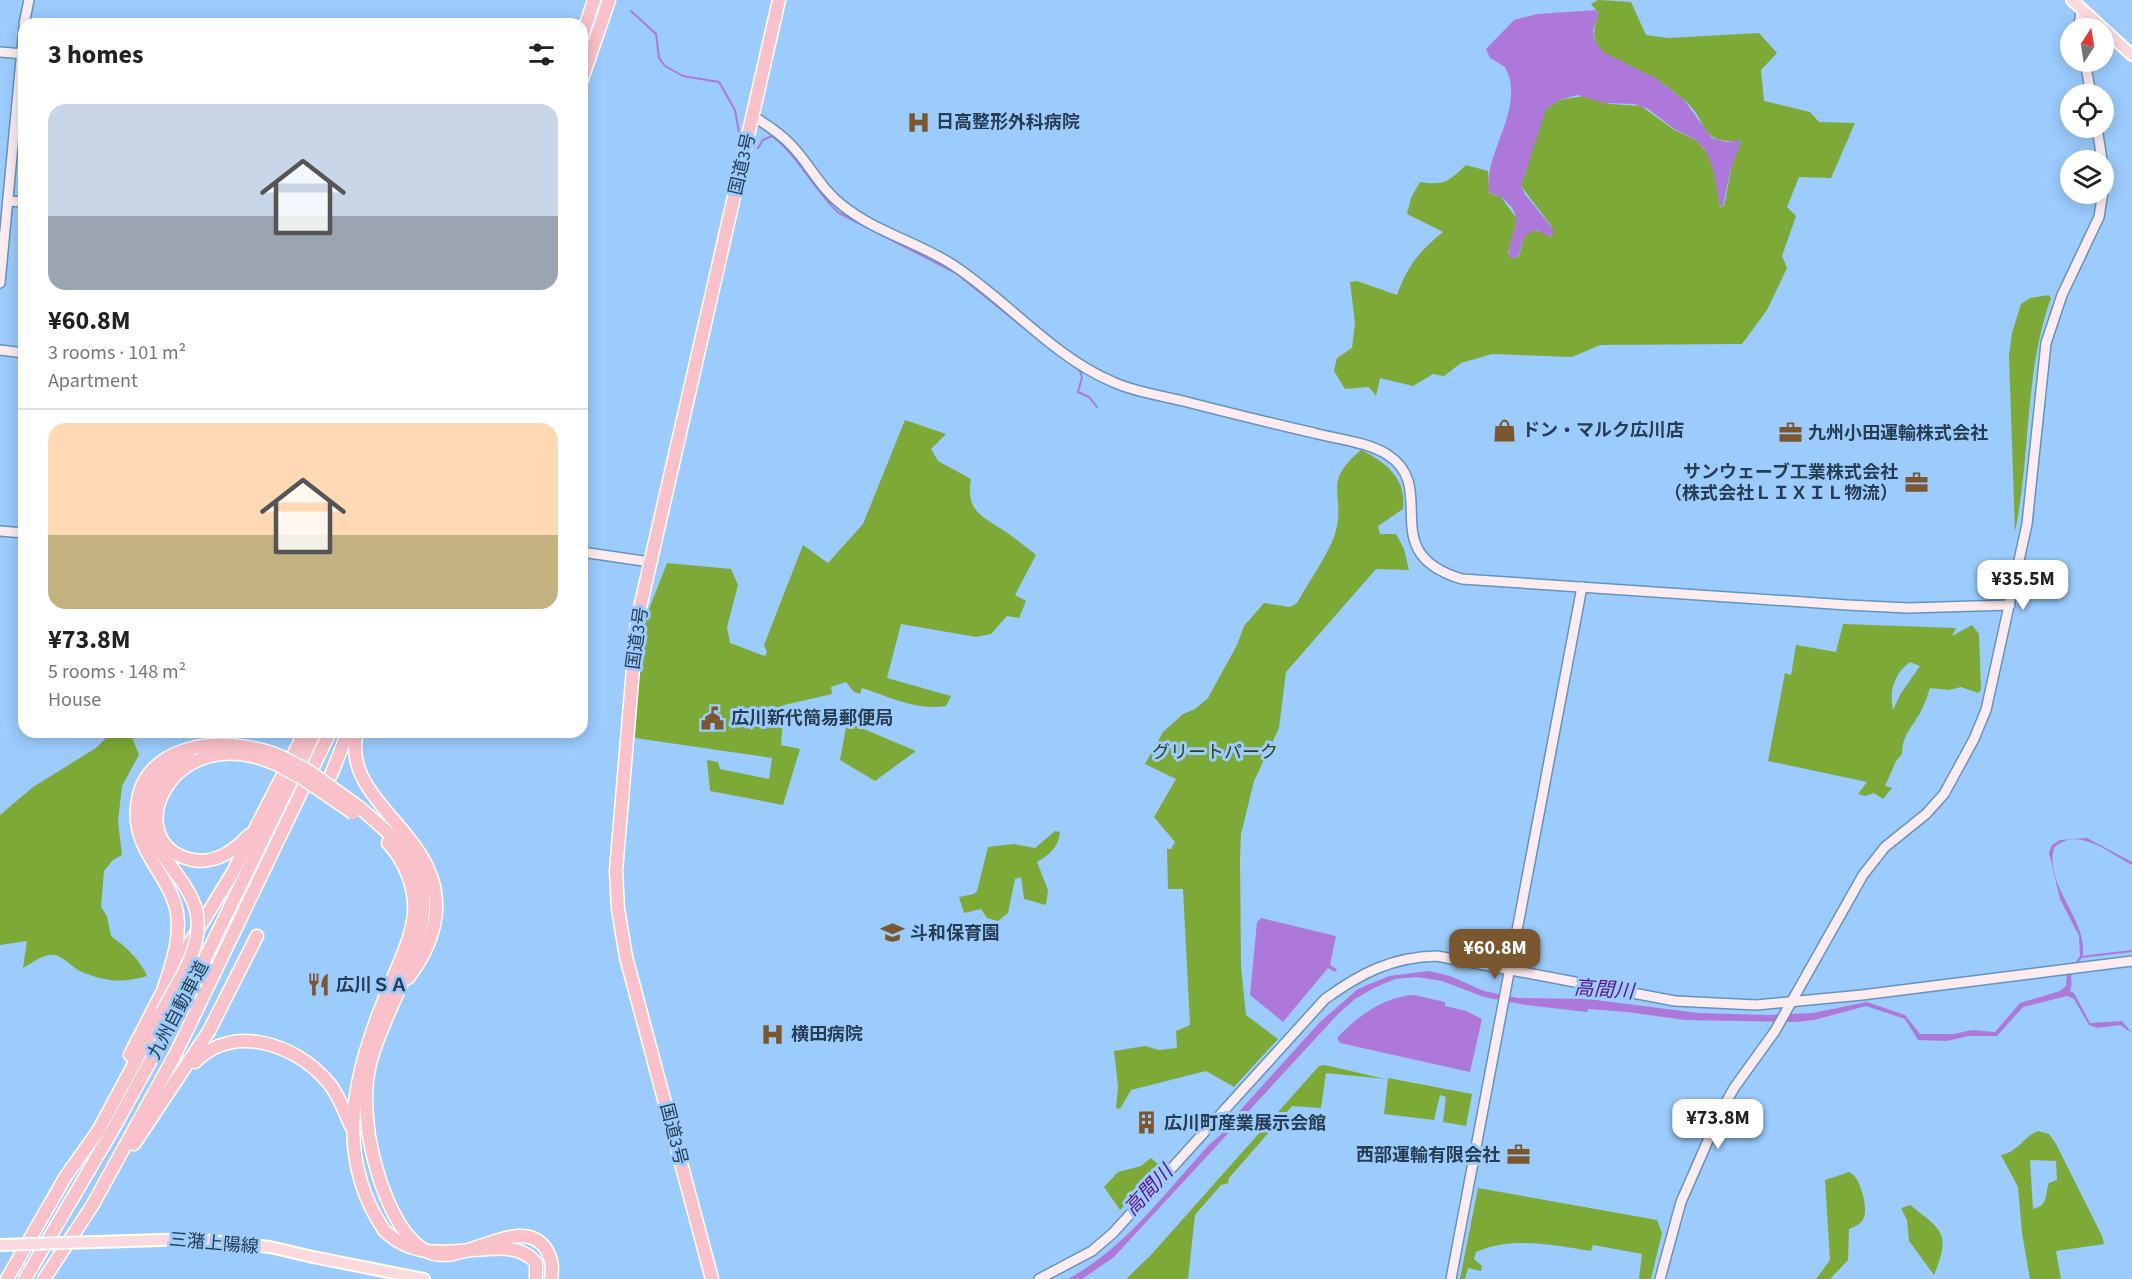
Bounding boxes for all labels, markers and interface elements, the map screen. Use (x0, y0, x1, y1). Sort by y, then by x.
north arrow (2060, 18, 2114, 72)
map controls (2060, 18, 2114, 204)
text: 3 homes (48, 36, 143, 73)
icon: filters (525, 38, 558, 71)
button: locate (2060, 84, 2114, 138)
hospital icon: 日高整形外科病院 (905, 109, 931, 135)
place label: 日高整形外科病院 (936, 110, 1080, 135)
street label: 国道3号 (723, 131, 762, 198)
icon: home (249, 143, 357, 251)
button: layers (2060, 150, 2114, 204)
text: ¥60.8M (48, 302, 131, 339)
text: 3 rooms · 101 m² (48, 339, 186, 367)
text: Apartment (48, 367, 138, 395)
shop icon: ドン・マルク広川店 (1491, 417, 1517, 443)
place label: ドン・マルク広川店 (1522, 418, 1684, 443)
office icon: 九州小田運輸株式会社 (1777, 420, 1803, 446)
place label: 九州小田運輸株式会社 (1808, 421, 1988, 446)
place label: サンウェーブ工業株式会社 （株式会社ＬＩＸＩＬ物流） (1664, 460, 1898, 506)
icon: home (249, 462, 357, 570)
office icon: サンウェーブ工業株式会社 （株式会社ＬＩＸＩＬ物流） (1903, 469, 1929, 495)
pin: ¥35.5M (1974, 560, 2072, 611)
text: ¥35.5M (1991, 565, 2055, 593)
street label: 国道3号 (621, 605, 654, 671)
text: ¥73.8M (48, 621, 131, 658)
text: 5 rooms · 148 m² (48, 658, 186, 686)
text: House (48, 686, 101, 714)
public building icon: 広川新代簡易郵便局 (700, 705, 726, 731)
place label: 広川新代簡易郵便局 (731, 706, 893, 731)
park label: グリートパーク (1152, 740, 1278, 765)
school or university icon: 斗和保育園 (879, 920, 905, 946)
place label: 斗和保育園 (910, 921, 1000, 946)
pin: ¥60.8M (1446, 929, 1544, 980)
text: ¥60.8M (1463, 934, 1527, 962)
street label: 九州自動車道 (142, 957, 215, 1064)
restaurant icon: 広川ＳＡ (305, 972, 331, 998)
place label: 広川ＳＡ (336, 973, 408, 998)
water label: 高間川 (1573, 974, 1637, 1006)
hospital icon: 横田病院 (760, 1021, 786, 1047)
place label: 横田病院 (791, 1022, 863, 1047)
pin: ¥73.8M (1669, 1099, 1767, 1150)
street label: 国道3号 (654, 1101, 693, 1168)
text: ¥73.8M (1686, 1104, 1750, 1132)
building icon: 広川町産業展示会館 (1133, 1110, 1159, 1136)
place label: 広川町産業展示会館 (1164, 1111, 1326, 1136)
office icon: 西部運輸有限会社 (1505, 1142, 1531, 1168)
place label: 西部運輸有限会社 (1356, 1143, 1500, 1168)
water label: 高間川 (1118, 1158, 1181, 1222)
street label: 三潴上陽線 (168, 1227, 260, 1260)

